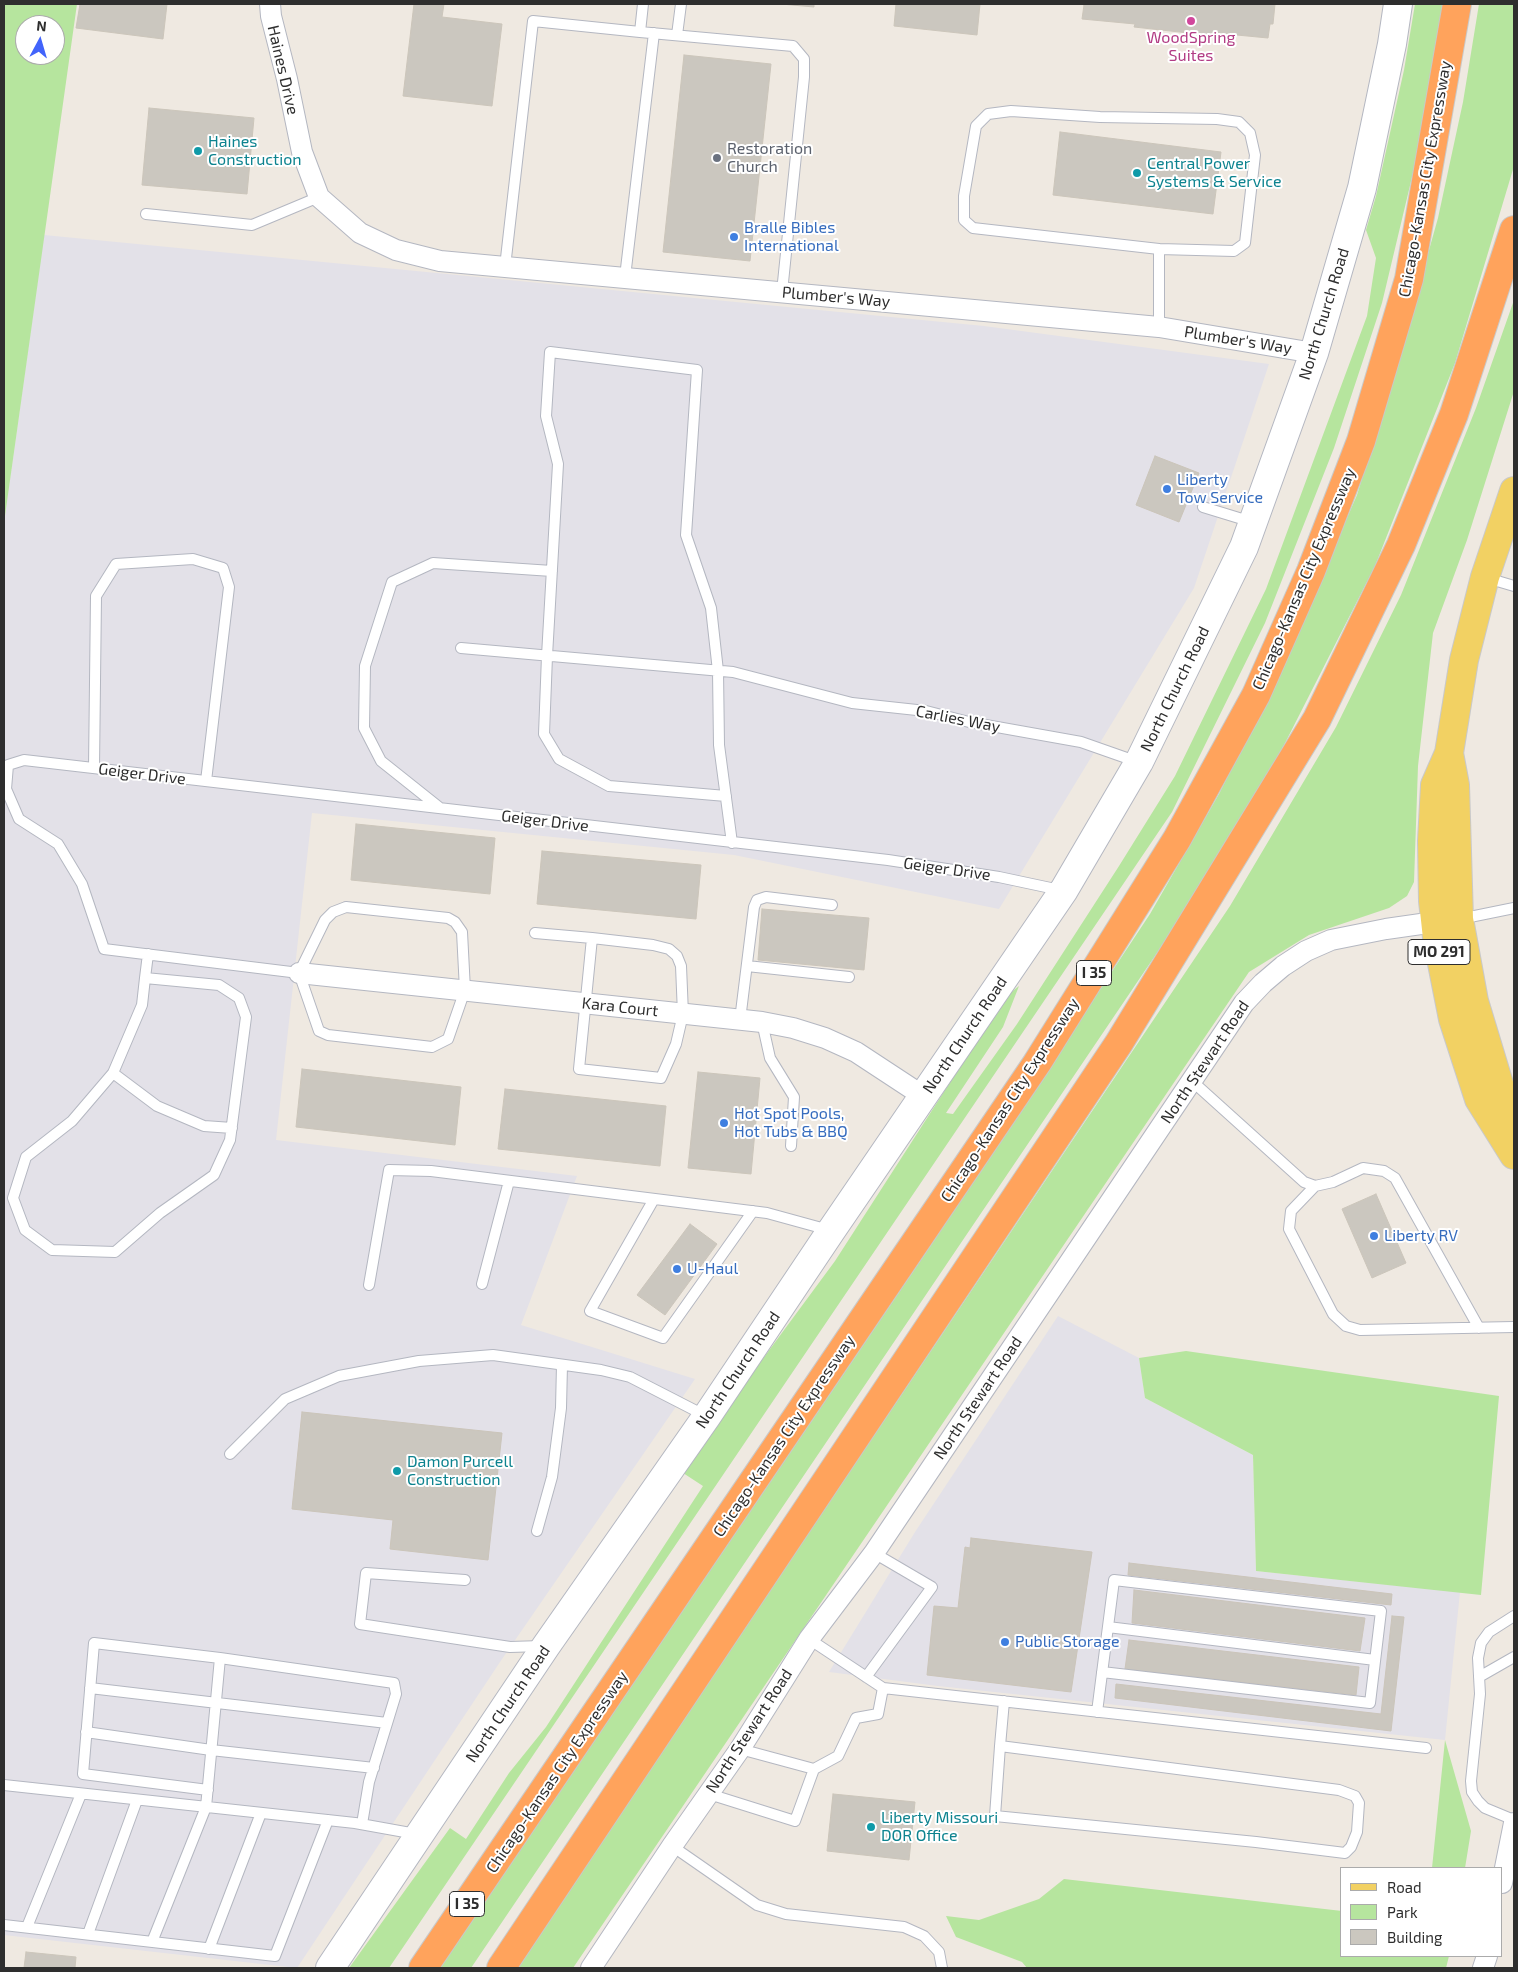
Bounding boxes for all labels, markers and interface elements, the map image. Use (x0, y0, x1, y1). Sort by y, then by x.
north arrow (15, 15, 65, 65)
marker: WoodSpring Suites (1185, 15, 1197, 27)
text: N (36, 17, 47, 35)
street label: Haines Drive (263, 24, 303, 116)
place label: WoodSpring Suites (1146, 28, 1236, 66)
street label: Chicago-Kansas City Expressway (1395, 59, 1455, 299)
place label: Haines Construction (208, 132, 302, 170)
place label: Restoration Church (727, 139, 812, 177)
marker: Haines Construction (192, 145, 204, 157)
marker: Restoration Church (711, 152, 723, 164)
place label: Central Power Systems & Service (1147, 154, 1281, 192)
marker: Central Power Systems & Service (1131, 167, 1143, 179)
place label: Bralle Bibles International (744, 218, 839, 256)
marker: Bralle Bibles International (728, 231, 740, 243)
street label: North Church Road (1295, 246, 1353, 382)
street label: Plumber's Way (781, 283, 891, 311)
street label: Plumber's Way (1183, 322, 1293, 358)
street label: Chicago-Kansas City Expressway (1248, 465, 1360, 693)
place label: Liberty Tow Service (1177, 470, 1263, 508)
marker: Liberty Tow Service (1161, 483, 1173, 495)
street label: North Church Road (1136, 623, 1214, 755)
street label: Carlies Way (914, 701, 1002, 737)
street label: Geiger Drive (97, 759, 187, 789)
street label: Geiger Drive (500, 806, 590, 836)
street label: Geiger Drive (902, 853, 992, 885)
road number: MO 291 (1408, 940, 1470, 964)
road number: I 35 (1076, 960, 1112, 986)
street label: North Church Road (919, 973, 1011, 1097)
street label: Kara Court (581, 993, 659, 1021)
street label: Chicago-Kansas City Expressway (937, 994, 1083, 1206)
street label: North Stewart Road (1157, 997, 1253, 1127)
place label: Hot Spot Pools, Hot Tubs & BBQ (734, 1104, 848, 1142)
marker: Hot Spot Pools, Hot Tubs & BBQ (718, 1117, 730, 1129)
place label: Liberty RV (1384, 1226, 1458, 1246)
marker: Liberty RV (1368, 1230, 1380, 1242)
place label: U-Haul (687, 1259, 738, 1279)
marker: U-Haul (671, 1263, 683, 1275)
street label: North Church Road (692, 1308, 784, 1432)
street label: Chicago-Kansas City Expressway (709, 1331, 859, 1541)
street label: North Stewart Road (930, 1333, 1026, 1463)
place label: Damon Purcell Construction (407, 1452, 513, 1490)
marker: Damon Purcell Construction (391, 1465, 403, 1477)
place label: Public Storage (1015, 1632, 1120, 1652)
marker: Public Storage (999, 1636, 1011, 1648)
street label: North Church Road (462, 1642, 554, 1766)
street label: North Stewart Road (702, 1665, 796, 1797)
street label: Chicago-Kansas City Expressway (482, 1667, 632, 1877)
place label: Liberty Missouri DOR Office (881, 1808, 998, 1846)
marker: Liberty Missouri DOR Office (865, 1821, 877, 1833)
legend (1340, 1867, 1503, 1957)
text: Road (1387, 1878, 1422, 1896)
road number: I 35 (450, 1892, 484, 1916)
text: Park (1387, 1903, 1418, 1921)
text: Building (1387, 1928, 1442, 1946)

